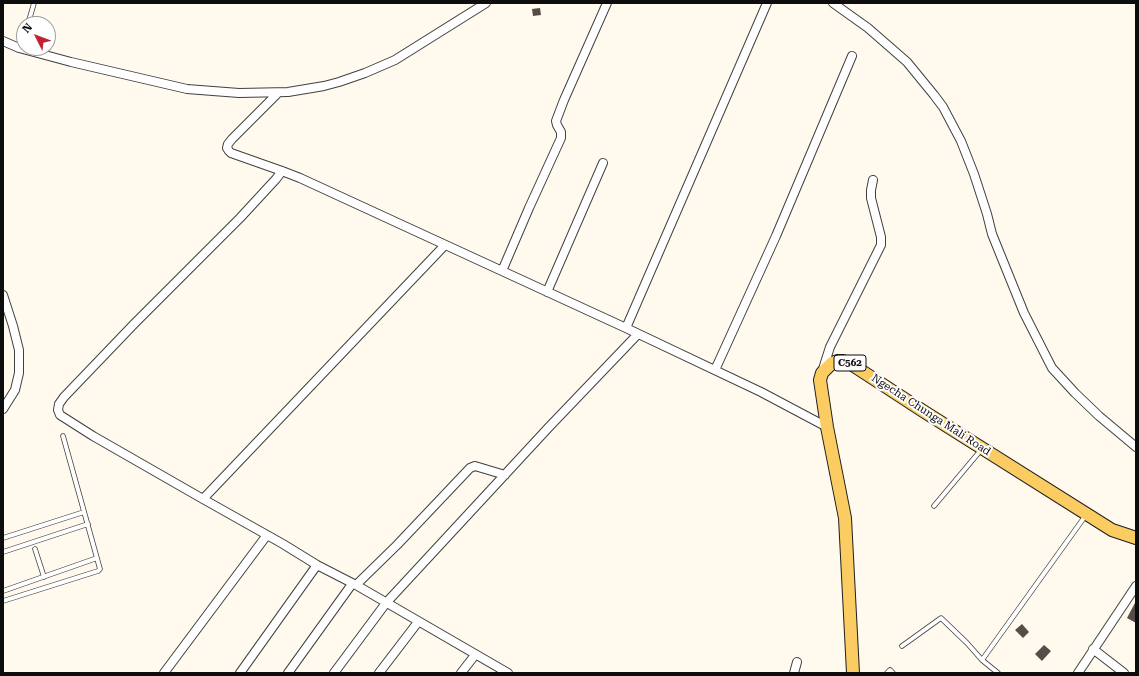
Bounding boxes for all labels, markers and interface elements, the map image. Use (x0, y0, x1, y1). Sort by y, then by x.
north arrow (16, 16, 56, 56)
text: N (20, 21, 35, 36)
road number: C562 (834, 355, 866, 371)
street label: Ngecha Chunga Mali Road (869, 371, 993, 459)

